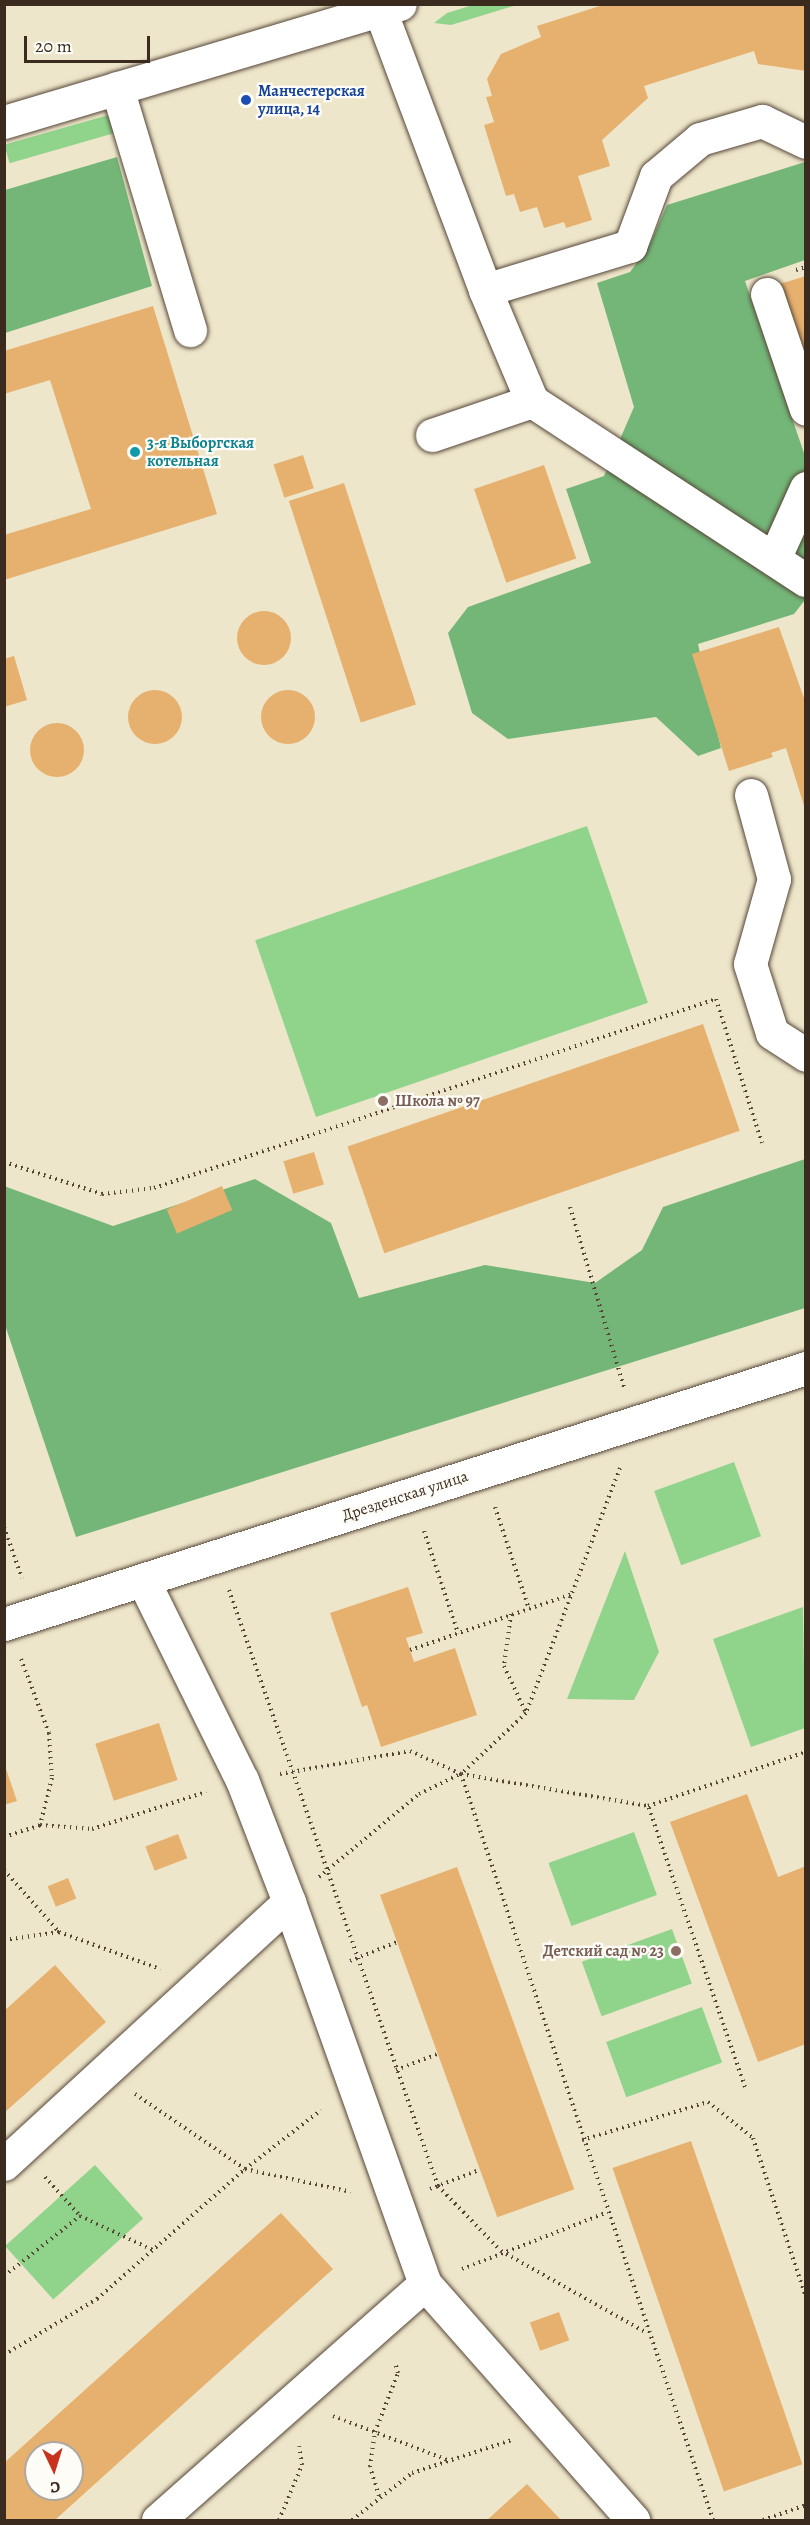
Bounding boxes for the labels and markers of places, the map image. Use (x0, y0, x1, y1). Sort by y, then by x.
place label: Манчестерская улица, 14 (258, 81, 365, 119)
marker: Манчестерская улица, 14 (239, 93, 253, 107)
place label: 3-я Выборгская котельная (147, 433, 254, 471)
marker: 3-я Выборгская котельная (128, 445, 142, 459)
place label: Школа № 97 (395, 1091, 480, 1111)
marker: Школа № 97 (376, 1094, 390, 1108)
place label: Детский сад № 23 (543, 1941, 664, 1961)
marker: Детский сад № 23 (669, 1944, 683, 1958)

